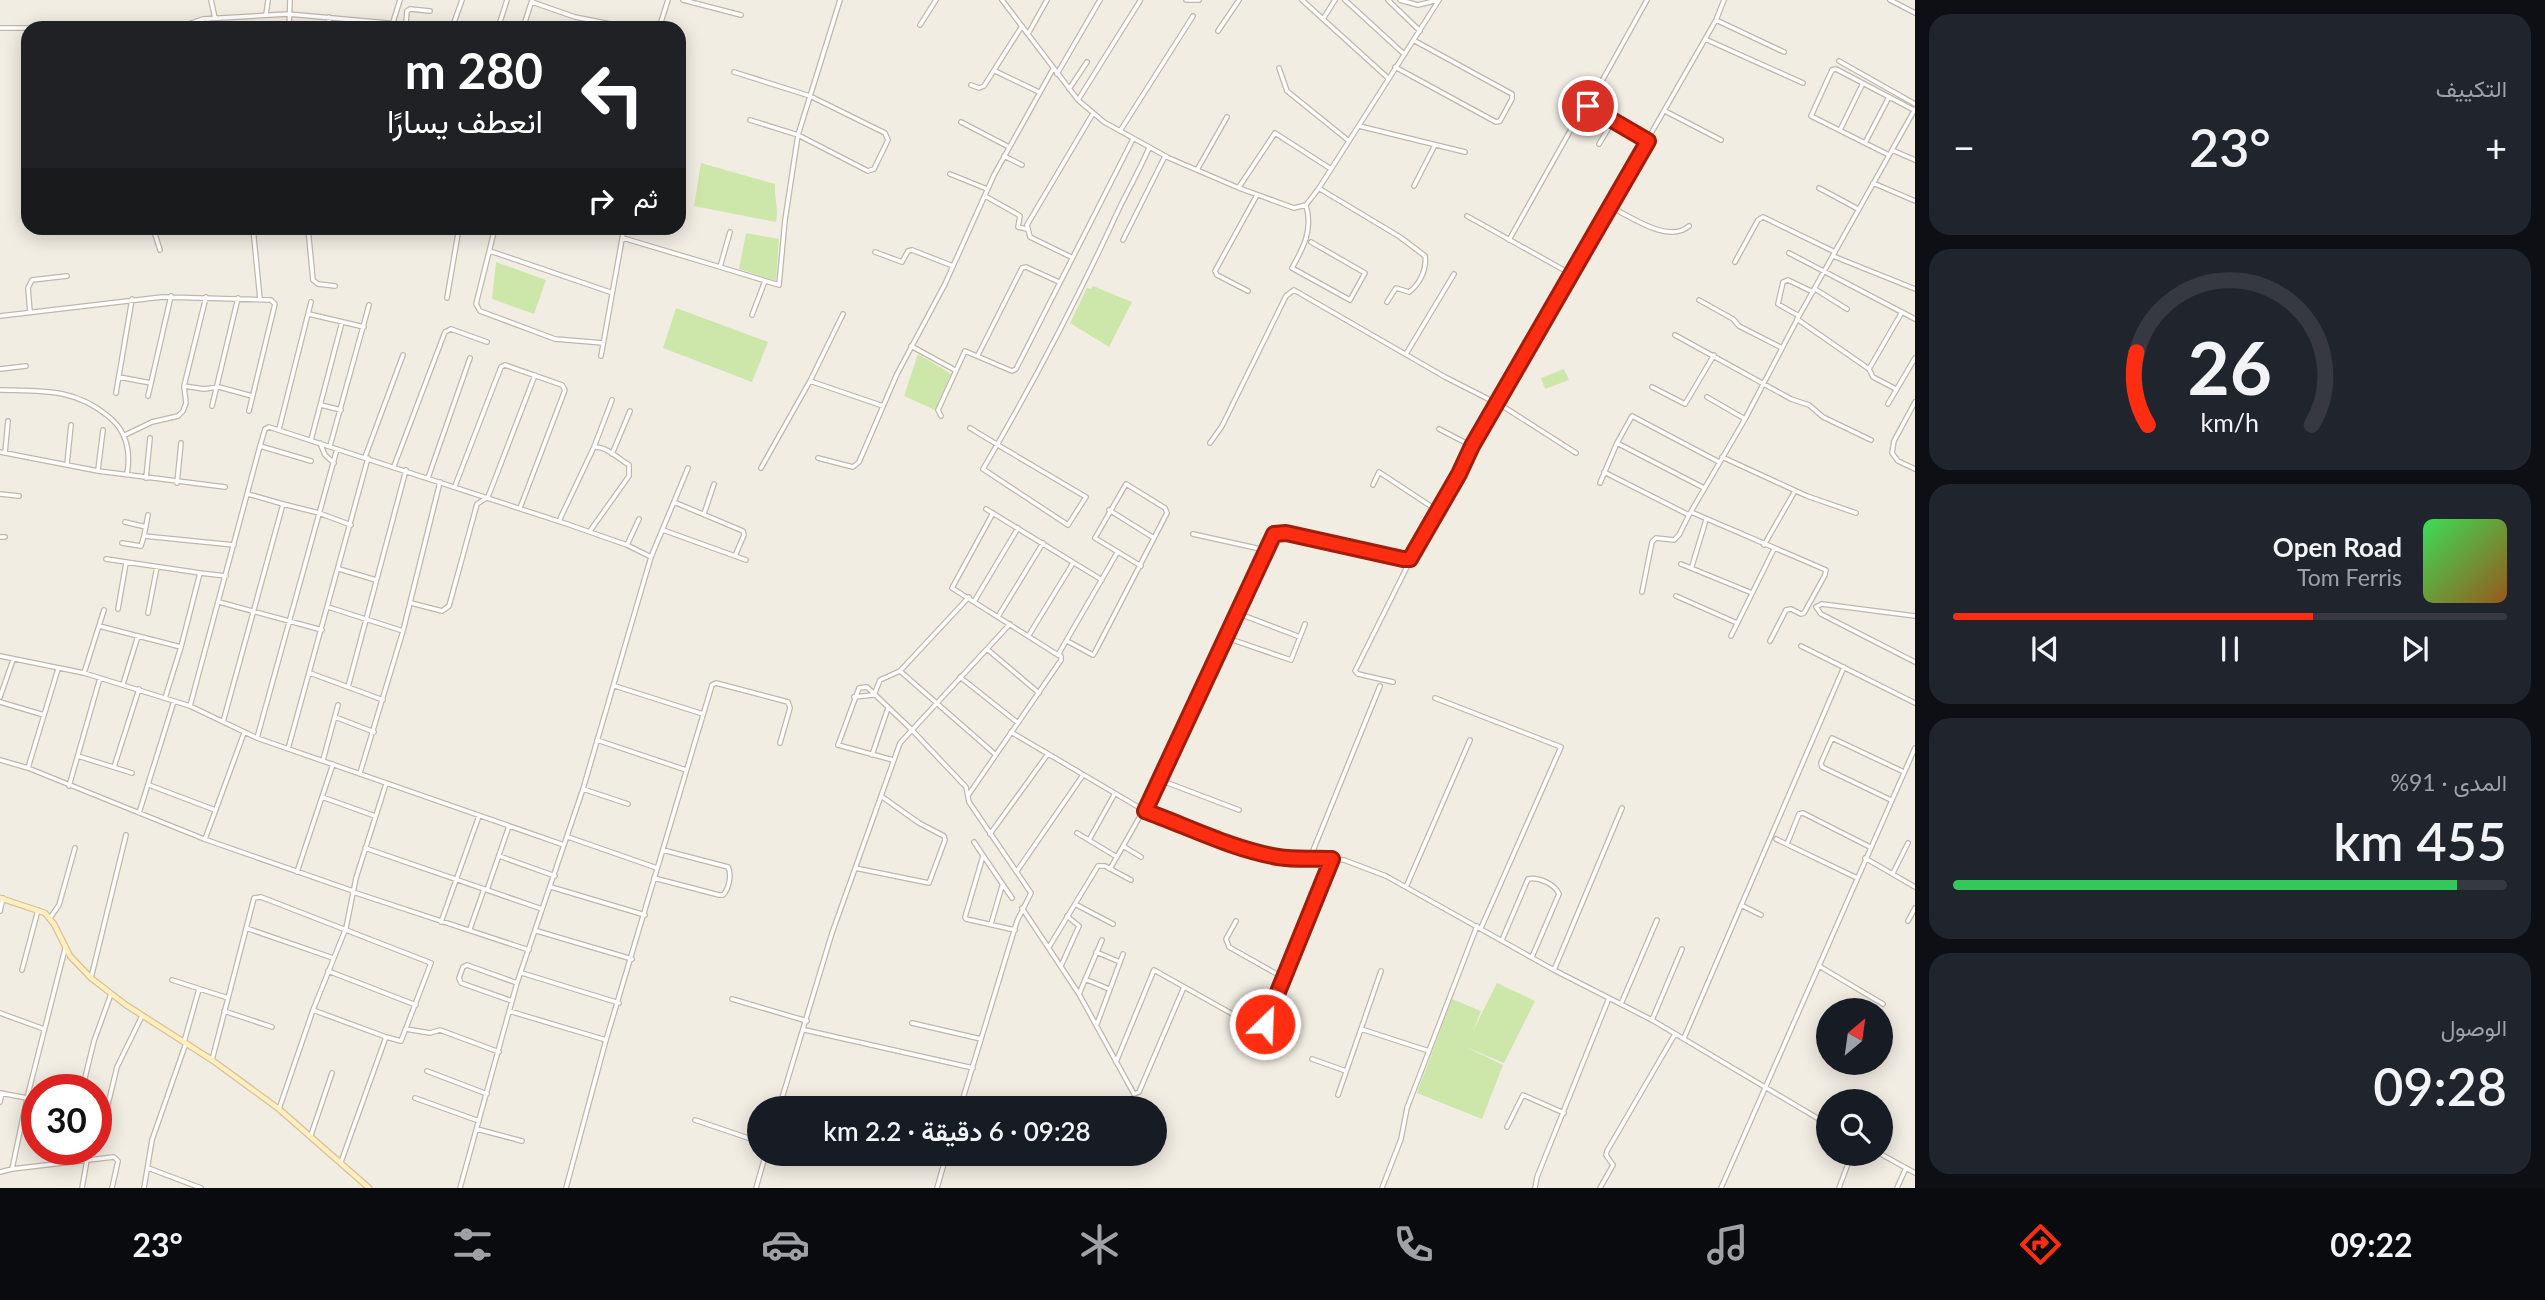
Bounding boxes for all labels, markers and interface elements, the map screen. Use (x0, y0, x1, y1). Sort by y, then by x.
text: 280 m (405, 41, 543, 99)
icon: left (567, 49, 658, 140)
text: التكييف (2436, 74, 2507, 102)
pin (1558, 76, 1618, 136)
icon: arrive (1569, 87, 1607, 125)
text: انعطف يسارًا (387, 101, 543, 140)
text: 23° (2189, 116, 2271, 178)
text: − (1953, 124, 1975, 170)
text: + (2485, 124, 2507, 170)
icon: right (582, 182, 620, 220)
text: ثم (634, 182, 658, 214)
text: 26 (2188, 324, 2272, 412)
text: km/h (2201, 407, 2259, 437)
text: Open Road (2273, 531, 2402, 563)
text: Tom Ferris (2297, 563, 2402, 591)
icon: previous (2026, 630, 2064, 668)
icon: pause (2211, 630, 2249, 668)
icon: next (2396, 630, 2434, 668)
text: المدى · 91% (2391, 768, 2507, 796)
text: 455 km (2333, 810, 2507, 872)
position arrow (1228, 987, 1302, 1061)
north arrow (1816, 998, 1894, 1074)
map controls (1816, 998, 1893, 1166)
text: الوصول (2441, 1013, 2507, 1041)
text: 09:28 (2373, 1055, 2507, 1117)
speed limit sign: 30 (21, 1074, 112, 1165)
button: search (1816, 1089, 1893, 1166)
text: 09:28 · 6 دقيقة · 2.2 km (823, 1115, 1091, 1147)
icon: filters (448, 1220, 497, 1269)
icon: car (761, 1220, 810, 1269)
icon: climate (1075, 1220, 1124, 1269)
icon: phone (1389, 1220, 1438, 1269)
icon: music (1703, 1220, 1752, 1269)
icon: directions (2016, 1220, 2065, 1269)
text: 23° (132, 1225, 183, 1264)
text: 09:22 (2330, 1225, 2413, 1264)

